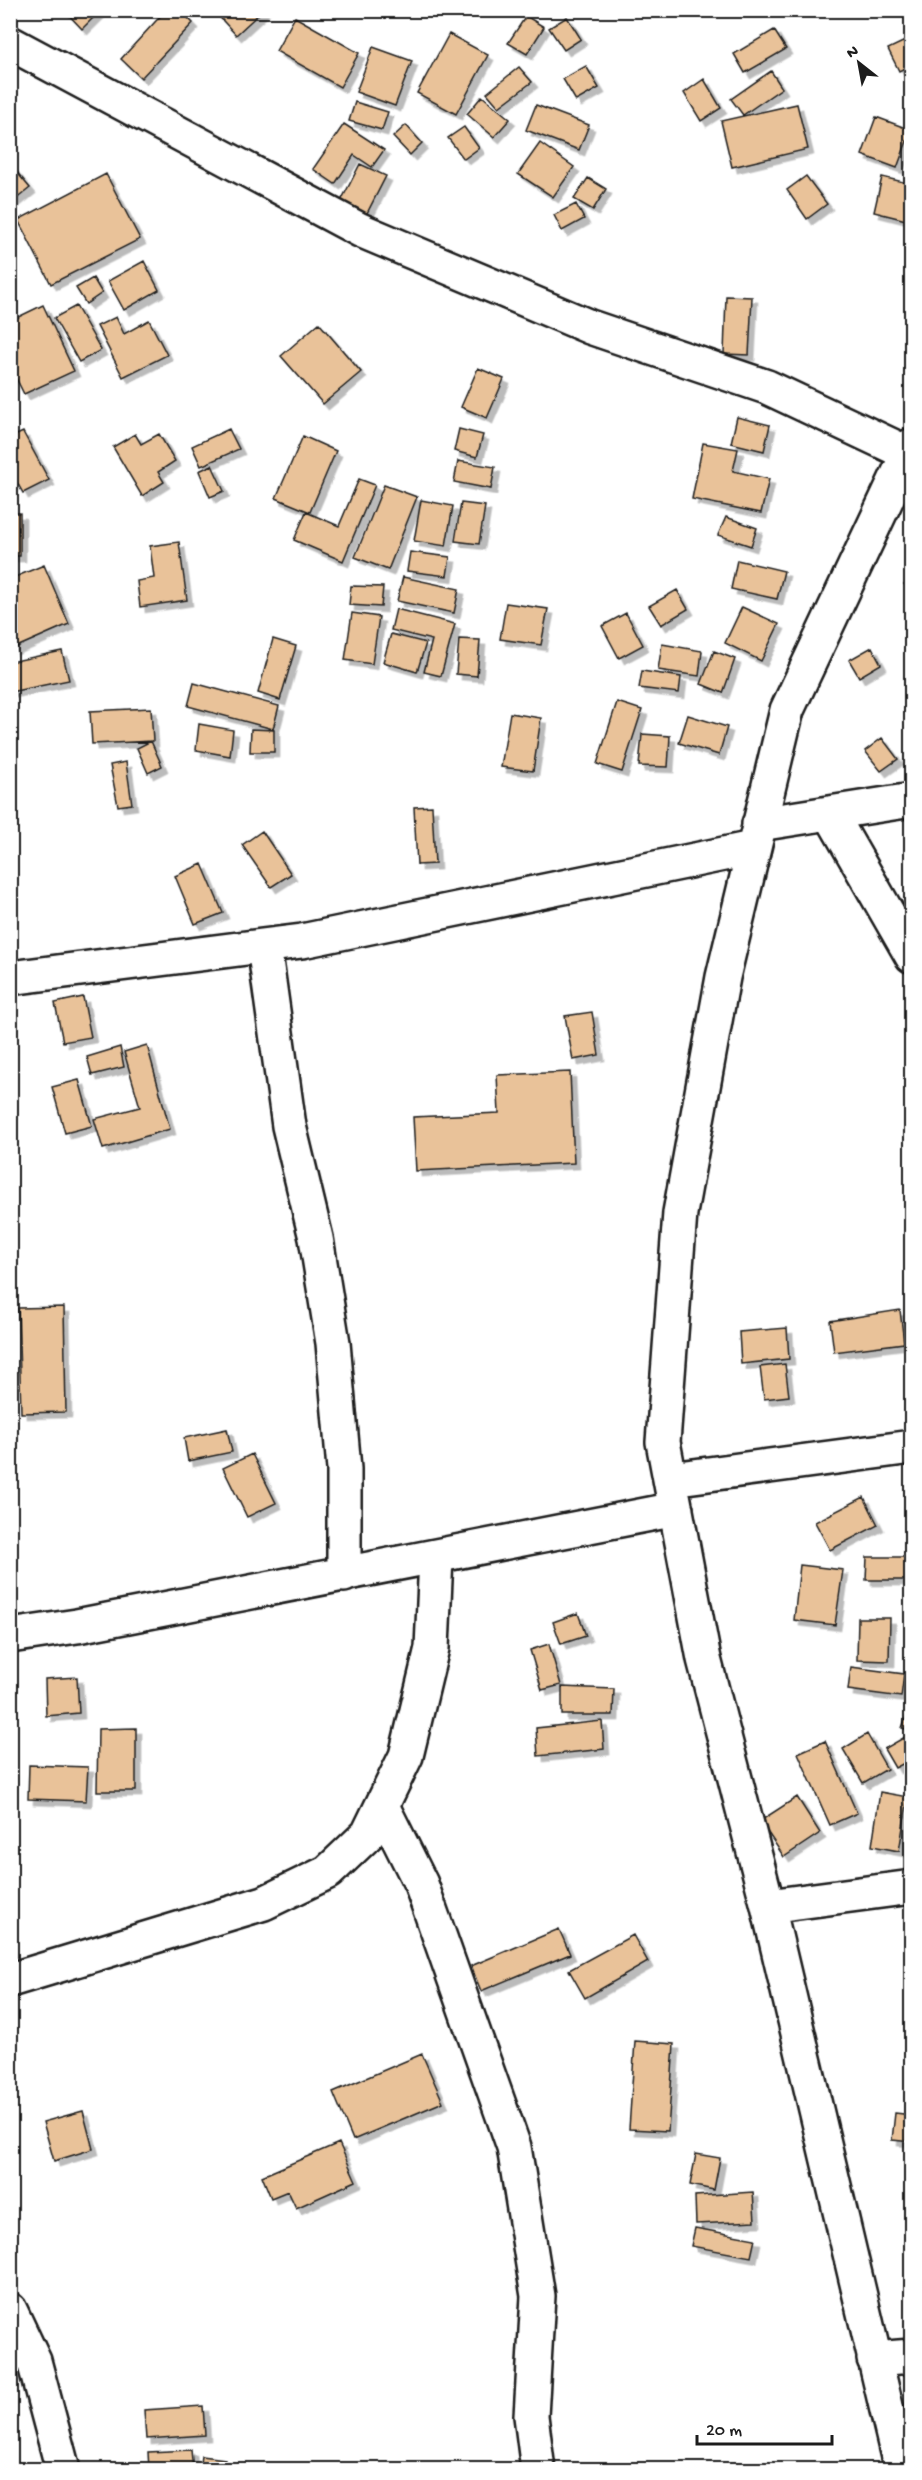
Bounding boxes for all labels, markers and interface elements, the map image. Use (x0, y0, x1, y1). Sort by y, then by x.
north arrow (829, 33, 889, 93)
text: N (844, 42, 863, 64)
scale bar (697, 2408, 832, 2446)
text: 20 m (706, 2421, 742, 2442)

